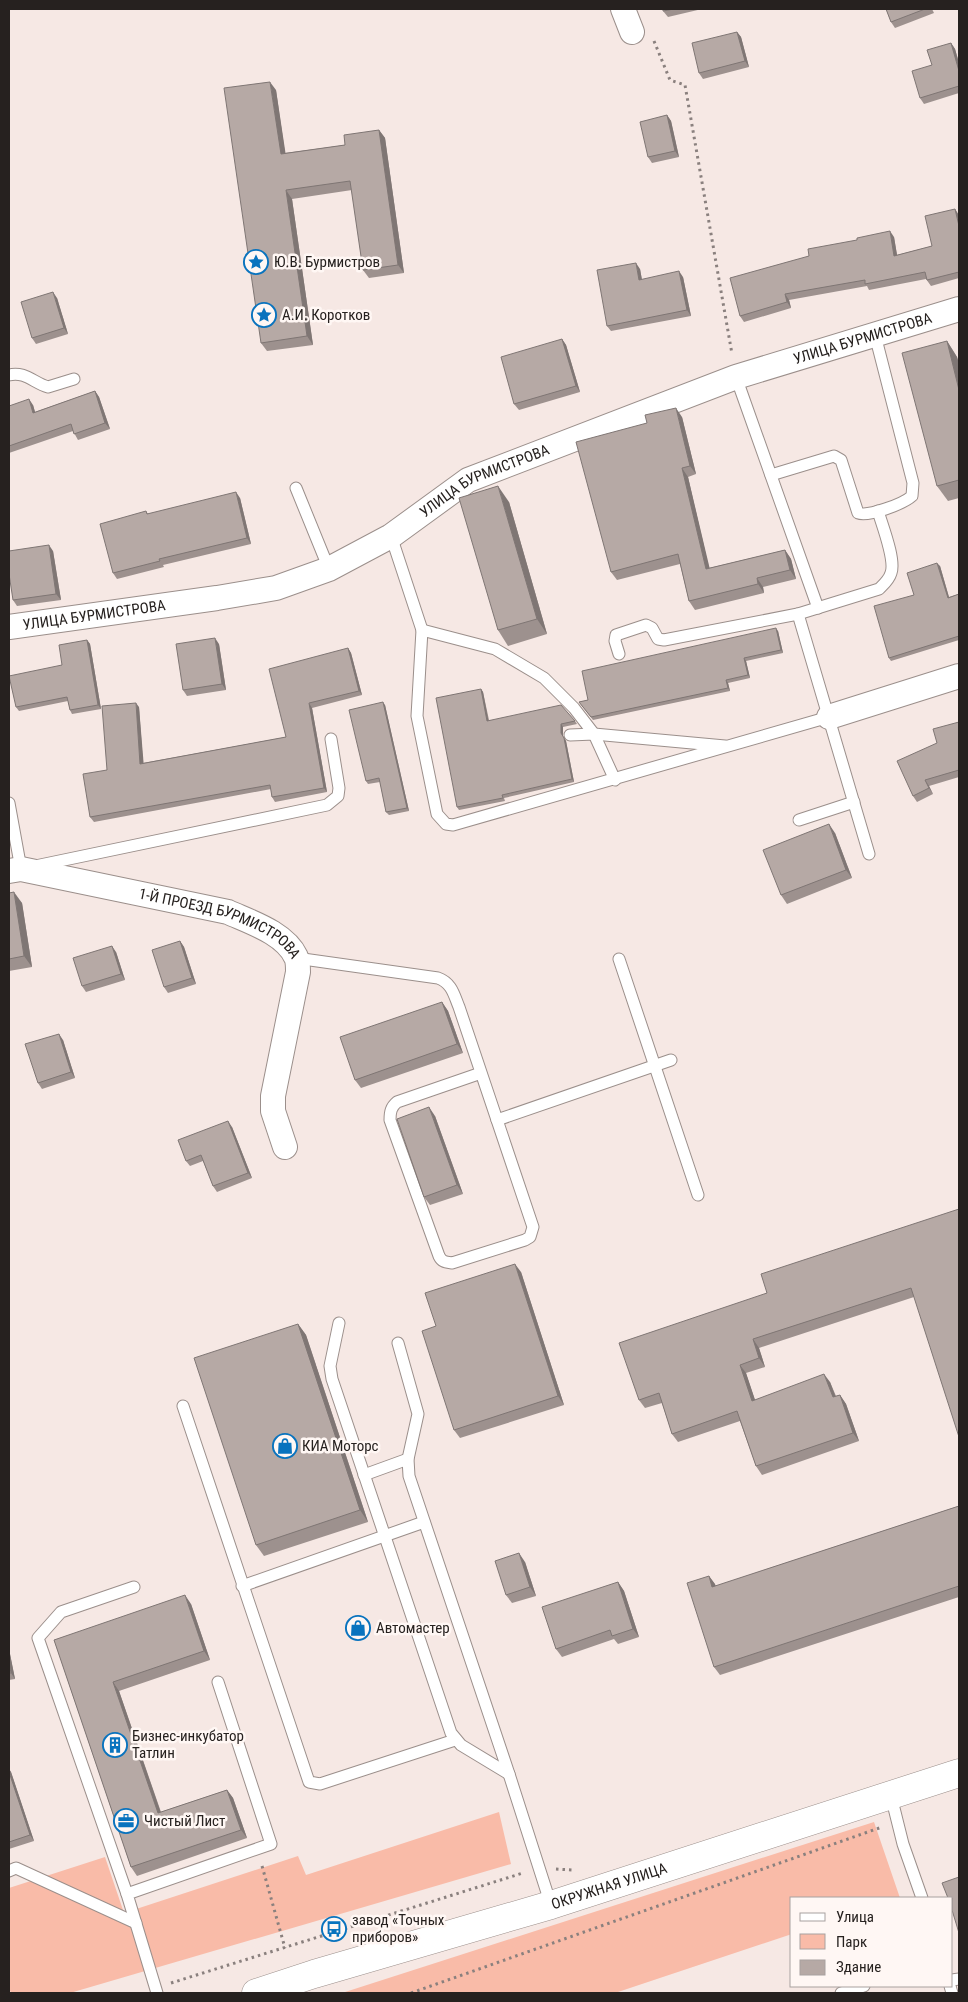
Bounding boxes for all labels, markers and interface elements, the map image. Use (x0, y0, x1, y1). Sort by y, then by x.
place icon: Ю.В. Бурмистров (243, 249, 269, 275)
place label: Ю.В. Бурмистров (274, 253, 380, 271)
place icon: А.И. Коротков (251, 302, 277, 328)
place label: А.И. Коротков (282, 306, 370, 324)
street label: УЛИЦА БУРМИСТРОВА (791, 309, 934, 368)
street label: УЛИЦА БУРМИСТРОВА (416, 441, 552, 521)
street label: УЛИЦА БУРМИСТРОВА (22, 596, 167, 634)
street label: 1-Й ПРОЕЗД БУРМИСТРОВА (137, 885, 304, 962)
shop icon: КИА Моторс (272, 1433, 298, 1459)
place label: КИА Моторс (302, 1437, 379, 1455)
shop icon: Автомастер (345, 1615, 371, 1641)
place label: Автомастер (376, 1619, 450, 1637)
place label: Бизнес-инкубатор Татлин (132, 1727, 244, 1762)
building icon: Бизнес-инкубатор Татлин (102, 1732, 128, 1758)
office icon: Чистый Лист (113, 1808, 139, 1834)
place label: Чистый Лист (144, 1812, 225, 1830)
street label: ОКРУЖНАЯ УЛИЦА (549, 1859, 670, 1913)
legend (790, 1897, 953, 1987)
text: Улица (836, 1908, 874, 1926)
place label: завод «Точных приборов» (352, 1911, 445, 1946)
bus stop icon: завод «Точных приборов» (321, 1916, 347, 1942)
text: Парк (836, 1933, 867, 1951)
text: Здание (836, 1958, 881, 1976)

